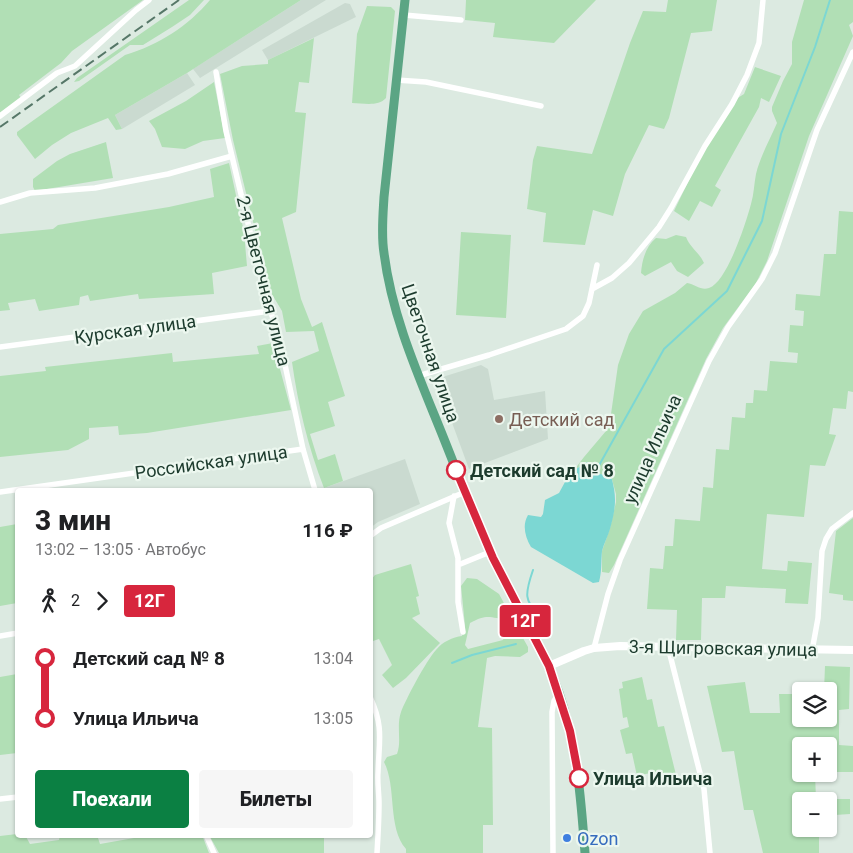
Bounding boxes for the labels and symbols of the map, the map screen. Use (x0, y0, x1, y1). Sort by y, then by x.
street label: 2-я Цветочная улица (233, 194, 295, 368)
street label: Цветочная улица (397, 281, 465, 425)
street label: Курская улица (73, 310, 197, 348)
street label: улица Ильича (619, 391, 685, 507)
place label: Детский сад (509, 409, 615, 430)
marker: Детский сад (493, 413, 505, 425)
street label: Российская улица (133, 441, 289, 483)
marker: Детский сад № 8 (446, 460, 466, 480)
place label: Детский сад № 8 (470, 460, 614, 481)
line badge: 12Г (496, 605, 554, 637)
street label: 3-я Щигровская улица (629, 636, 817, 660)
marker: Улица Ильича (569, 768, 589, 788)
place label: Улица Ильича (593, 768, 712, 789)
place label: Ozon (577, 828, 618, 849)
marker: Ozon (561, 832, 573, 844)

